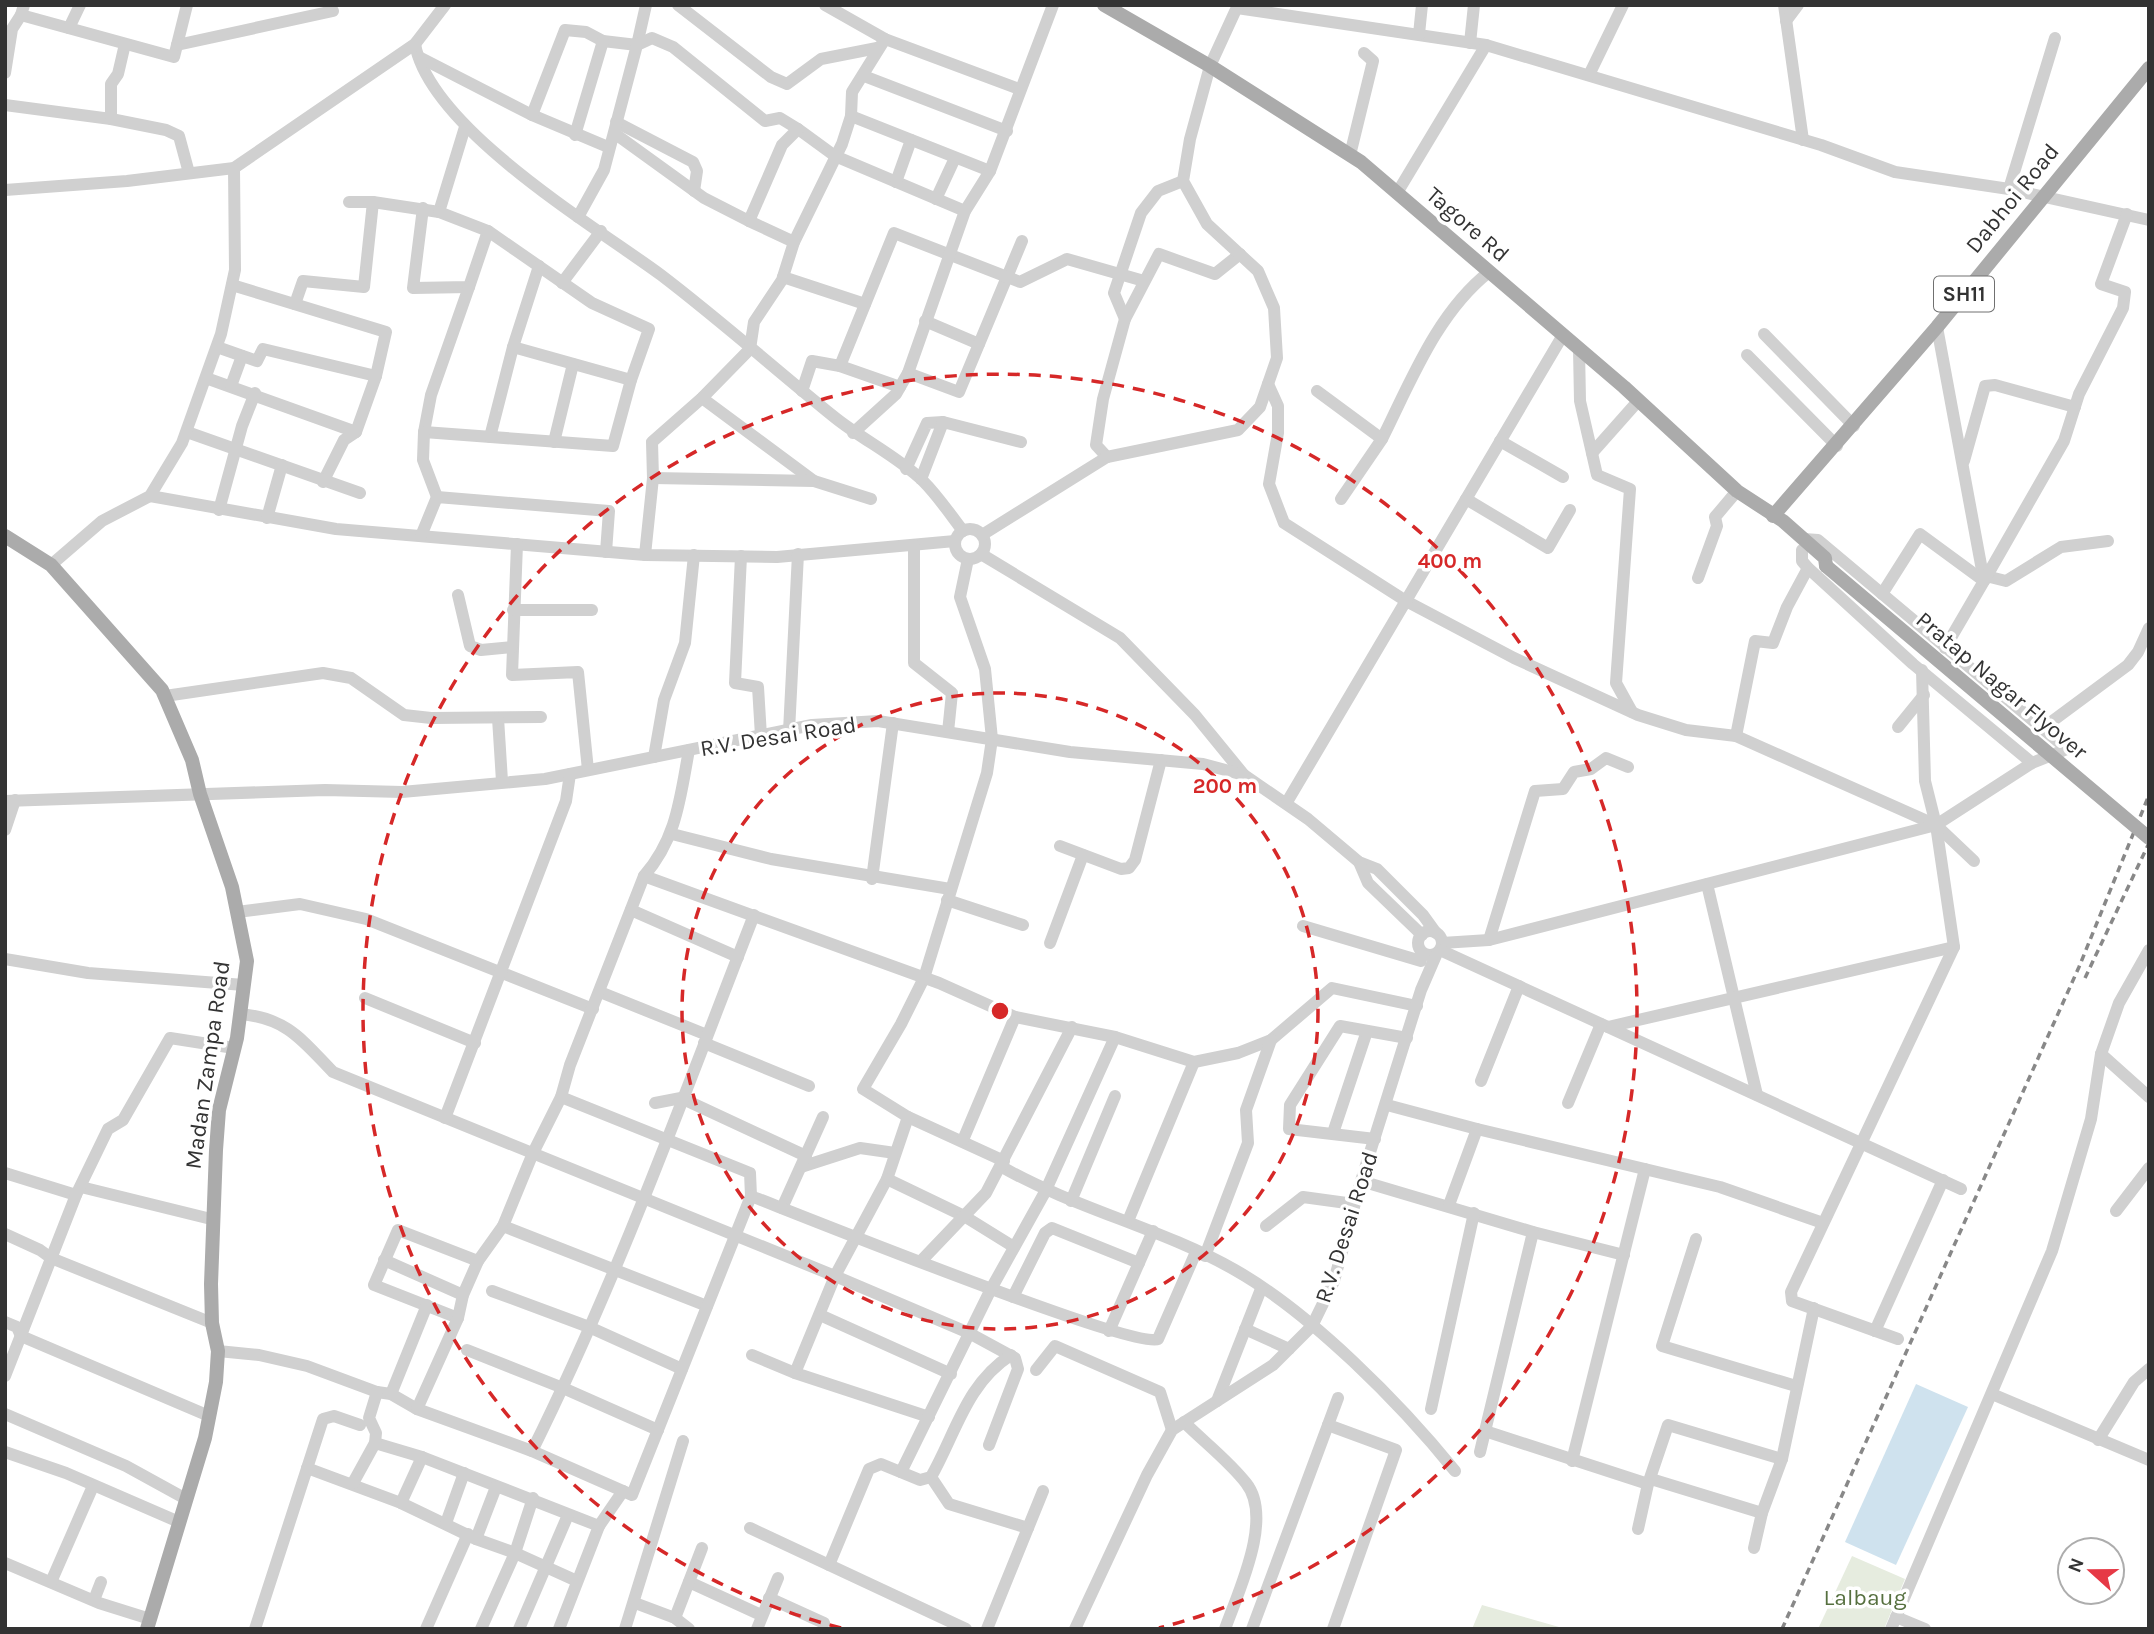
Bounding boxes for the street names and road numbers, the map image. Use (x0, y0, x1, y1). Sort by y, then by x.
street label: Dabhoi Road (1960, 138, 2065, 259)
street label: Tagore Rd (1421, 181, 1515, 268)
road number: SH11 (1934, 276, 1994, 312)
street label: Pratap Nagar Flyover (1911, 606, 2093, 765)
street label: R.V. Desai Road (698, 711, 858, 762)
street label: Madan Zampa Road (180, 959, 235, 1171)
street label: R.V. Desai Road (1309, 1148, 1384, 1306)

